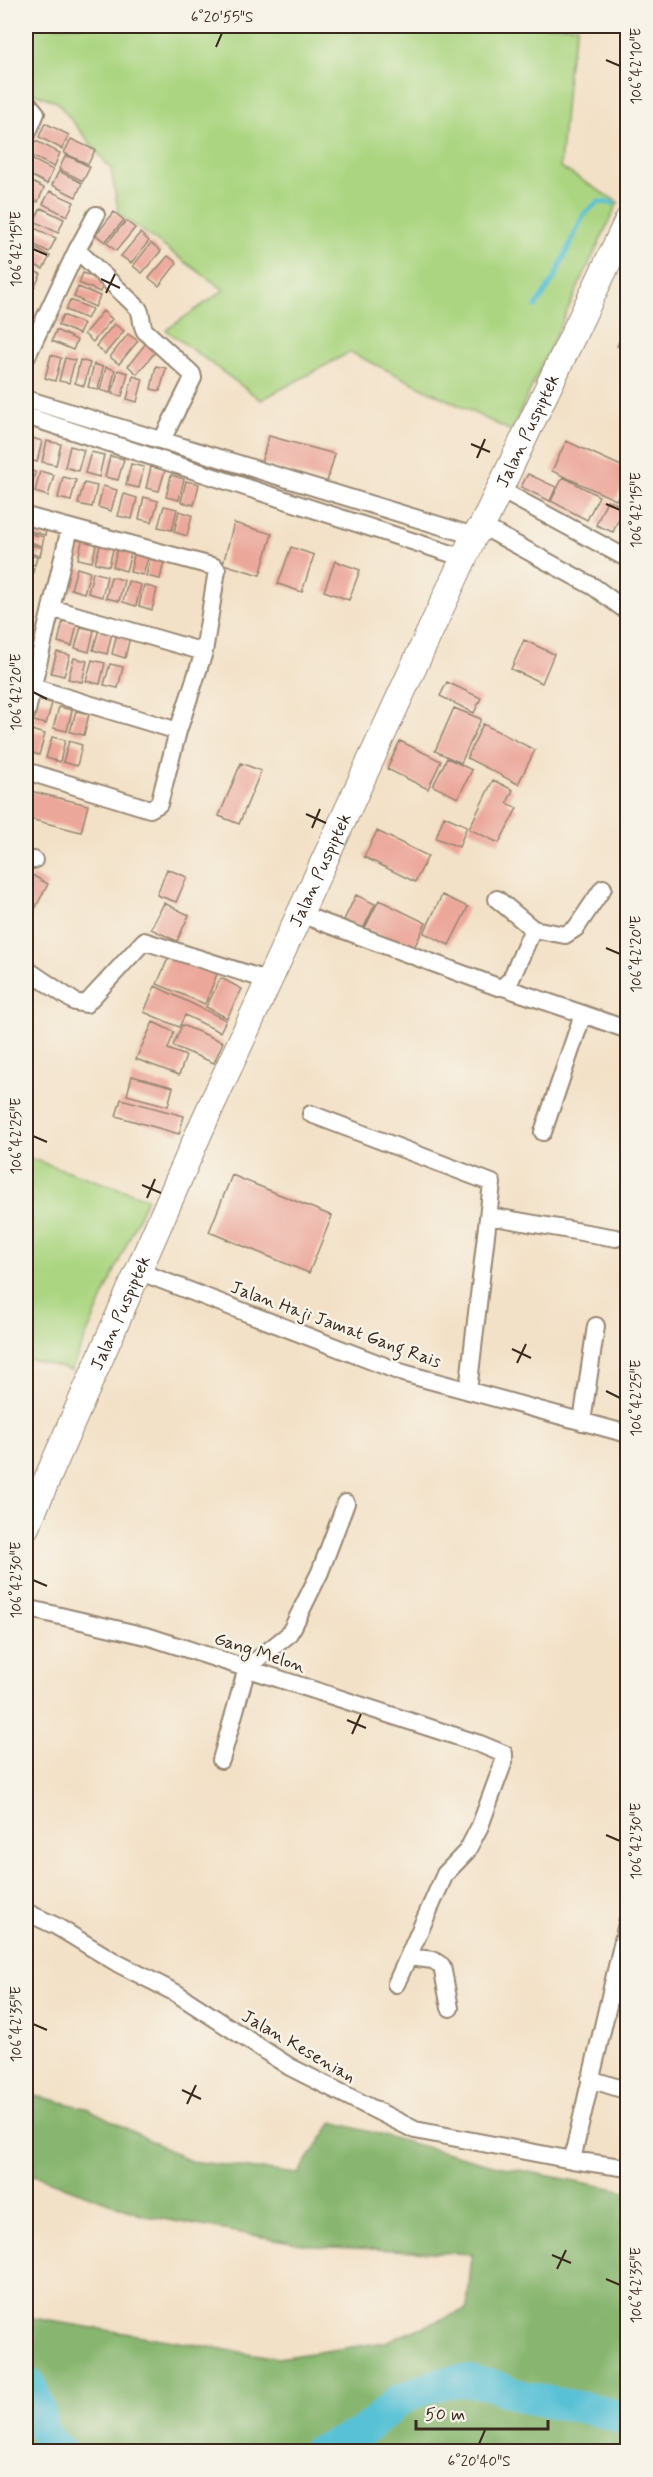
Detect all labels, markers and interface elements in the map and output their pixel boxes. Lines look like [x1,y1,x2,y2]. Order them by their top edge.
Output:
text: 6°20'55"S [191,8,253,28]
text: 106°42'10"E [627,27,647,104]
text: 106°42'15"E [7,211,27,287]
street label: Jalan Puspiptek [491,370,566,492]
text: 106°42'15"E [627,472,647,548]
text: 106°42'20"E [7,653,27,731]
street label: Jalan Puspiptek [284,809,358,931]
text: 106°42'20"E [627,915,647,993]
text: 106°42'25"E [7,1097,27,1174]
street label: Jalan Puspiptek [85,1252,157,1374]
street label: Jalan Haji Jamat Gang Rais [226,1276,444,1376]
text: 106°42'25"E [627,1359,647,1436]
text: 106°42'30"E [7,1541,27,1618]
street label: Gang Melon [211,1627,308,1680]
text: 106°42'30"E [627,1802,647,1879]
text: 106°42'35"E [7,1986,27,2062]
street label: Jalan Kesenian [237,2004,360,2089]
text: 106°42'35"E [627,2247,647,2323]
scale bar [416,2393,548,2431]
text: 50 m [425,2403,465,2427]
text: 6°20'40"S [448,2452,510,2472]

